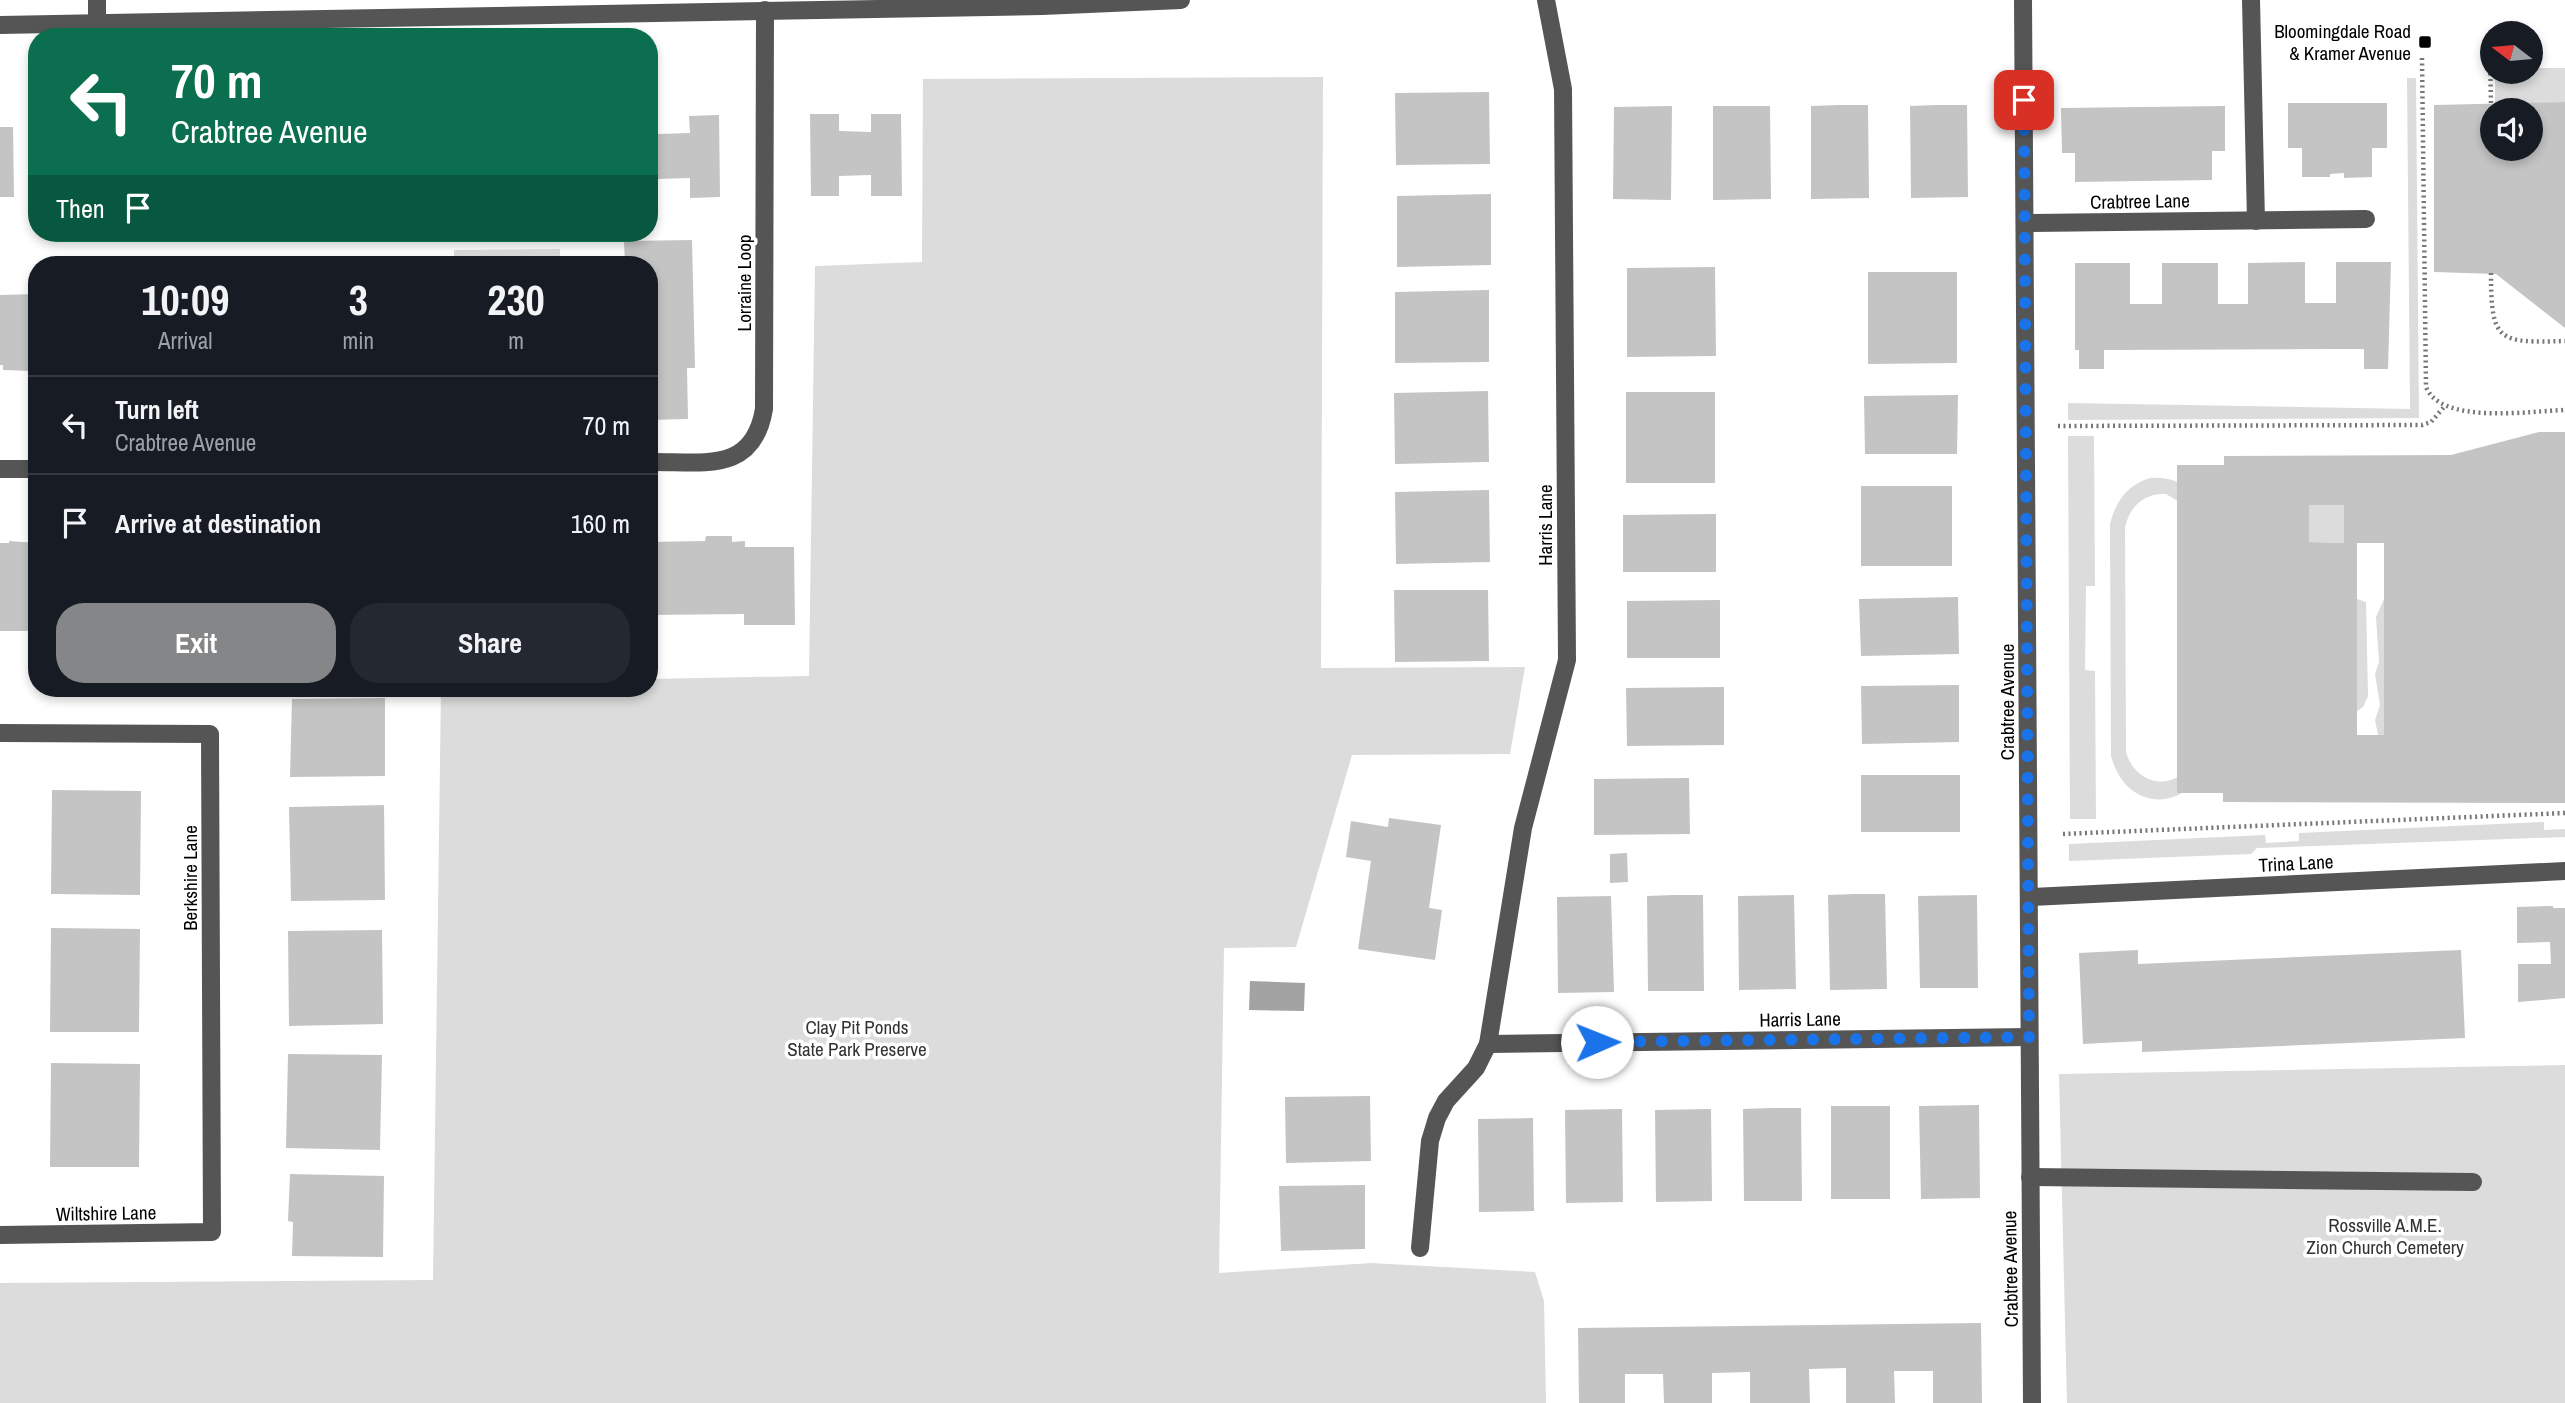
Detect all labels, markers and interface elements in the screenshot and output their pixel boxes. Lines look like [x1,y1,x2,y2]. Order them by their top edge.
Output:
place label: Bloomingdale Road & Kramer Avenue [2274,18,2411,66]
north arrow [2480,21,2543,84]
map controls [2480,21,2543,161]
marker: Bloomingdale Road & Kramer Avenue [2417,34,2433,50]
text: 70 m [171,47,263,113]
icon: left [56,56,147,147]
pin [1994,70,2054,130]
icon: arrive [2005,81,2043,119]
button: sound [2480,98,2543,161]
text: Crabtree Avenue [171,110,367,153]
street label: Crabtree Lane [2090,187,2190,215]
icon: arrive [119,189,157,227]
text: Then [56,191,105,226]
street label: Lorraine Loop [731,234,757,332]
text: 10:09 [141,272,229,328]
text: 3 [349,272,368,328]
text: 230 [487,272,545,328]
text: Arrival [158,325,213,356]
text: min [343,325,374,356]
text: m [508,325,524,356]
text: Turn left [115,392,199,427]
icon: left [56,406,94,444]
text: 70 m [583,408,630,443]
text: Crabtree Avenue [115,427,256,458]
street label: Harris Lane [1532,484,1558,566]
icon: arrive [56,504,94,542]
text: Arrive at destination [115,506,321,541]
text: 160 m [571,506,630,541]
button: Exit [56,603,336,683]
button: Share [350,603,630,683]
street label: Crabtree Avenue [1994,644,2020,760]
street label: Berkshire Lane [177,825,203,931]
street label: Trina Lane [2258,848,2334,878]
position arrow [1560,1005,1634,1079]
street label: Harris Lane [1759,1005,1841,1033]
park label: Clay Pit Ponds State Park Preserve [787,1014,927,1062]
street label: Wiltshire Lane [56,1199,156,1227]
street label: Crabtree Avenue [1996,1210,2024,1328]
park label: Rossville A.M.E. Zion Church Cemetery [2306,1212,2464,1260]

